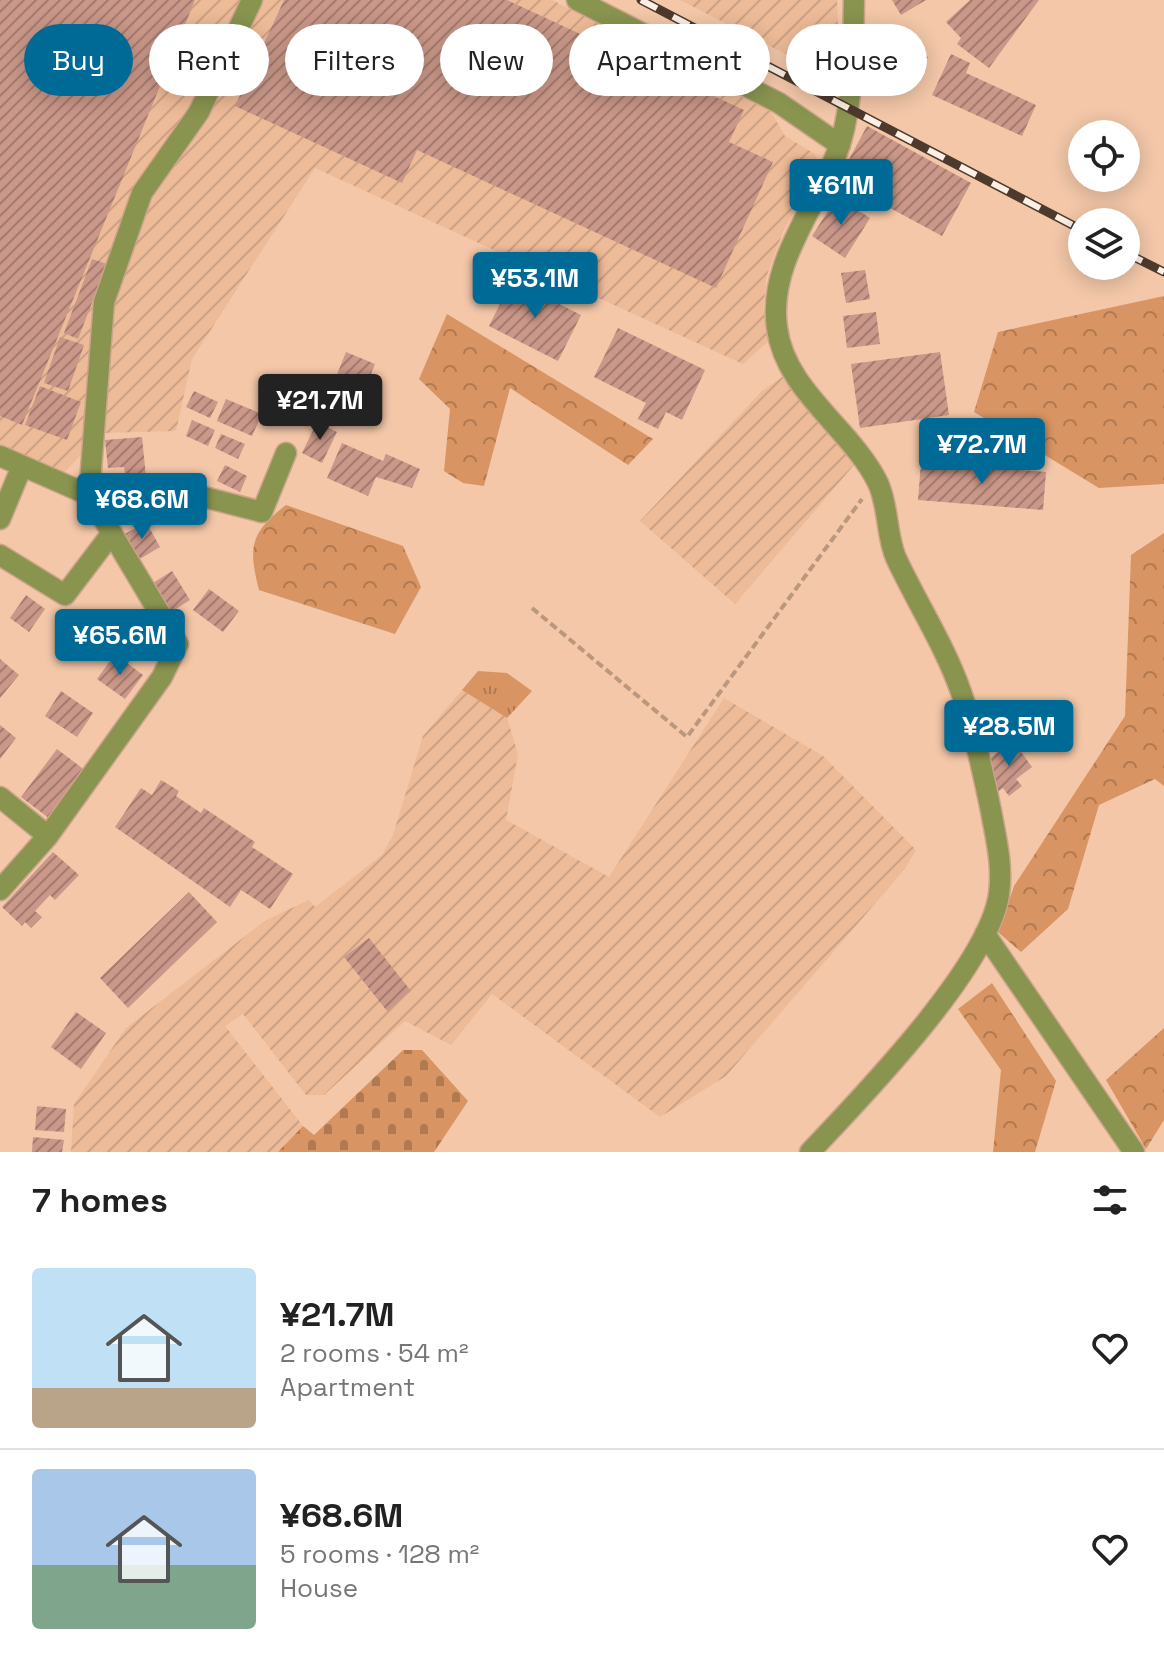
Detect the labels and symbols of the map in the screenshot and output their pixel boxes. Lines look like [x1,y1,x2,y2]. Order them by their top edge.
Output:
pin: ¥61M [794,159,888,227]
pin: ¥53.1M [470,252,600,320]
pin: ¥21.7M [255,374,385,442]
pin: ¥72.7M [917,418,1047,486]
pin: ¥68.6M [77,473,207,541]
pin: ¥65.6M [55,609,185,677]
pin: ¥28.5M [944,700,1074,768]

